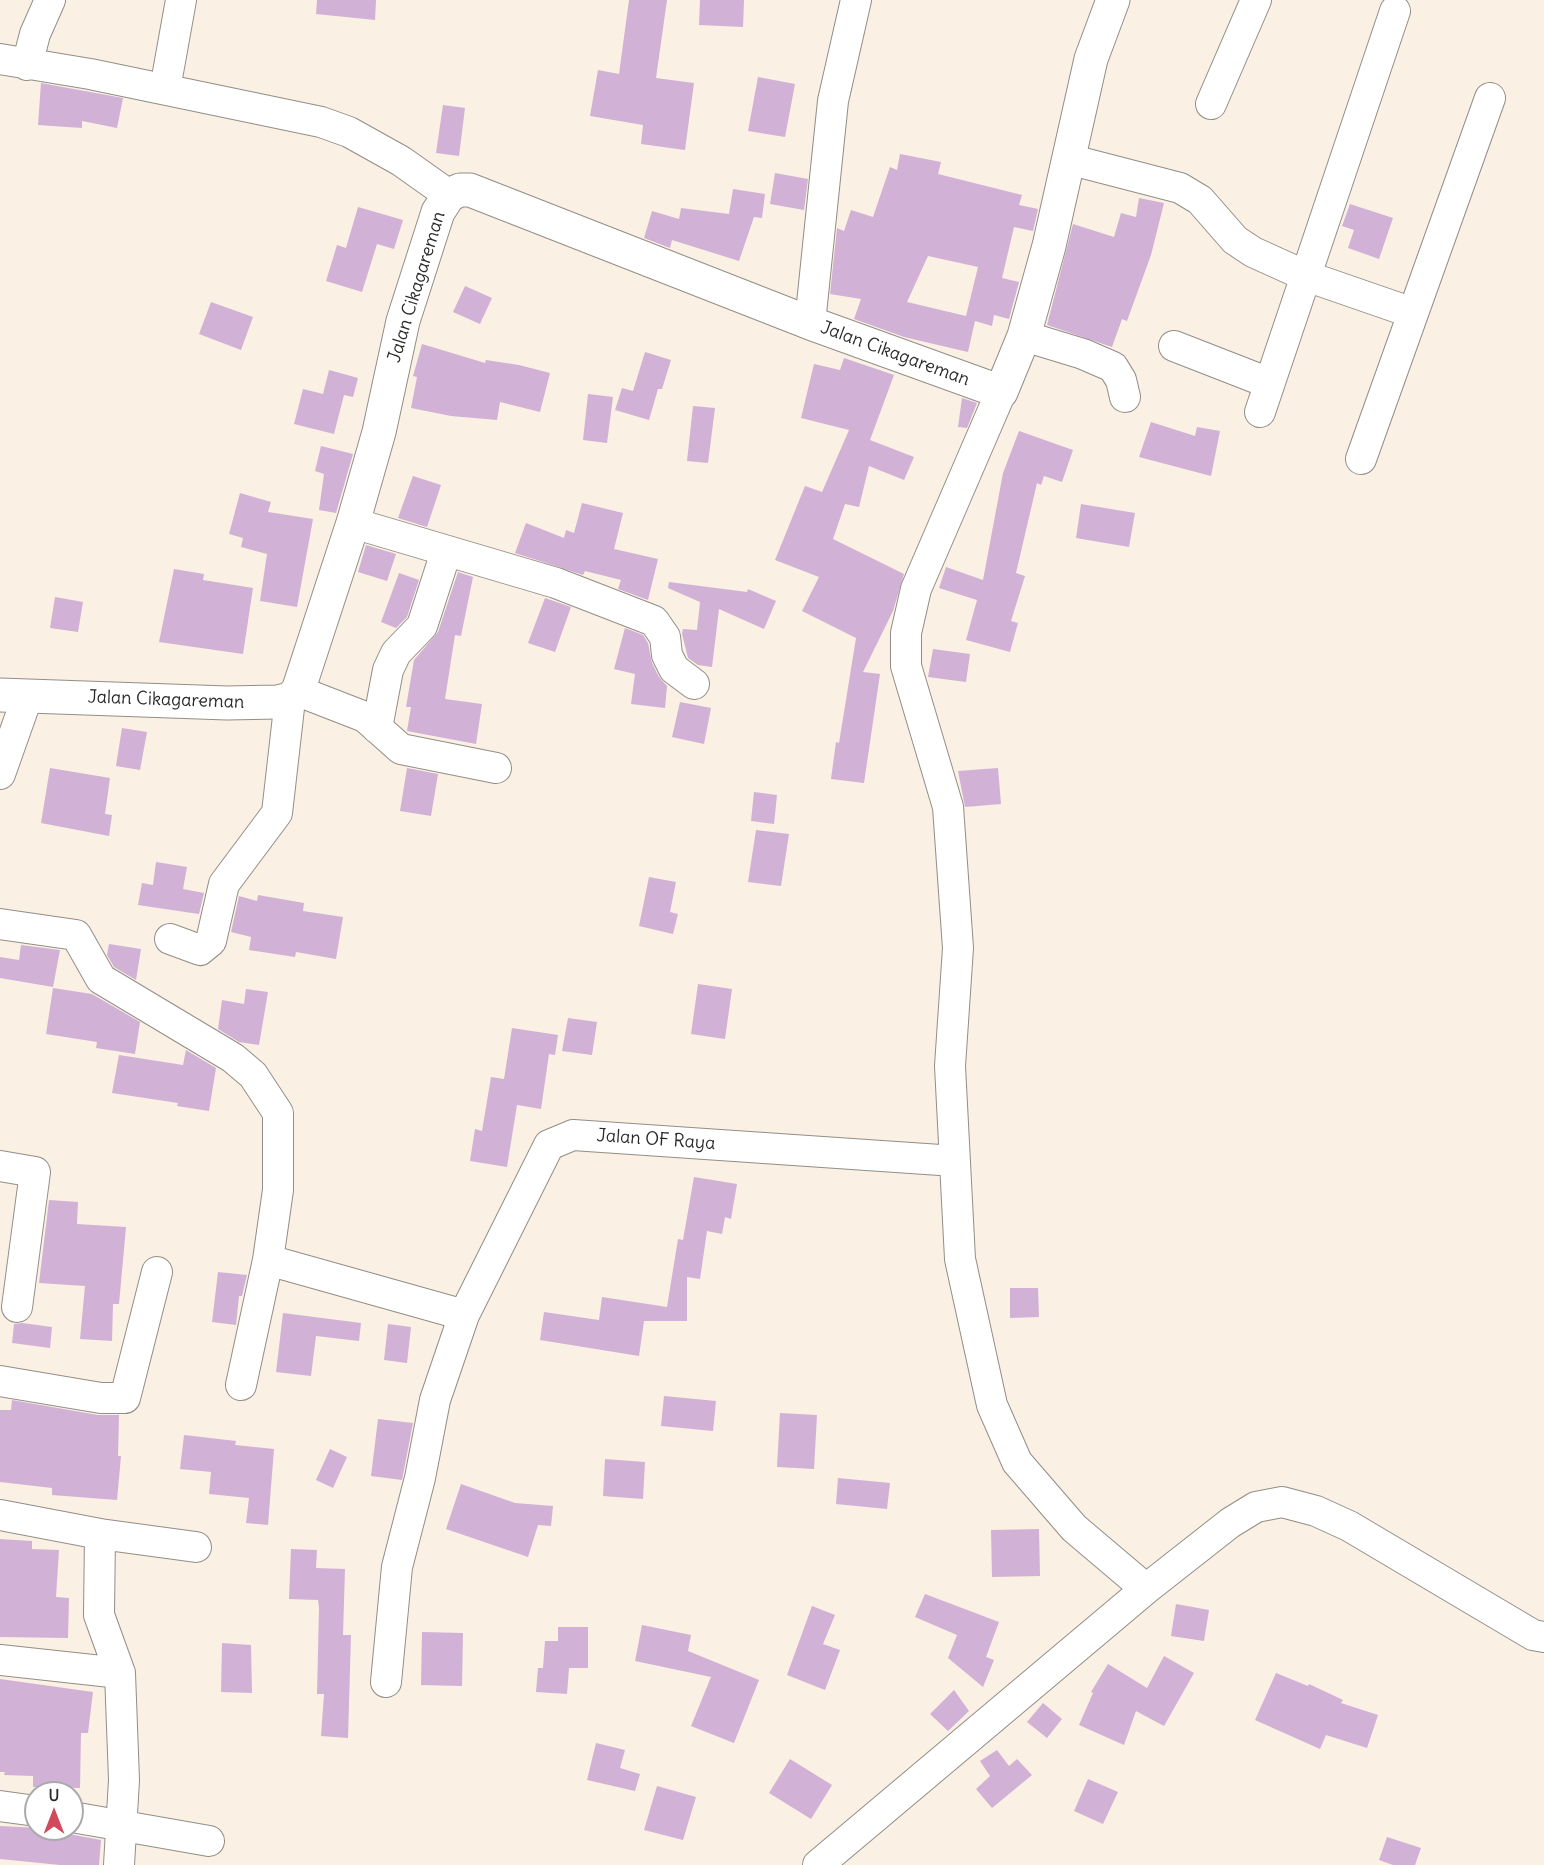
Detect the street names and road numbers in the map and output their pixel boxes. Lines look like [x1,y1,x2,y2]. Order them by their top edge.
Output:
street label: Jalan Cikagareman [384,209,450,365]
street label: Jalan Cikagareman [818,317,972,391]
street label: Jalan Cikagareman [87,686,245,714]
street label: Jalan OF Raya [596,1125,716,1155]

